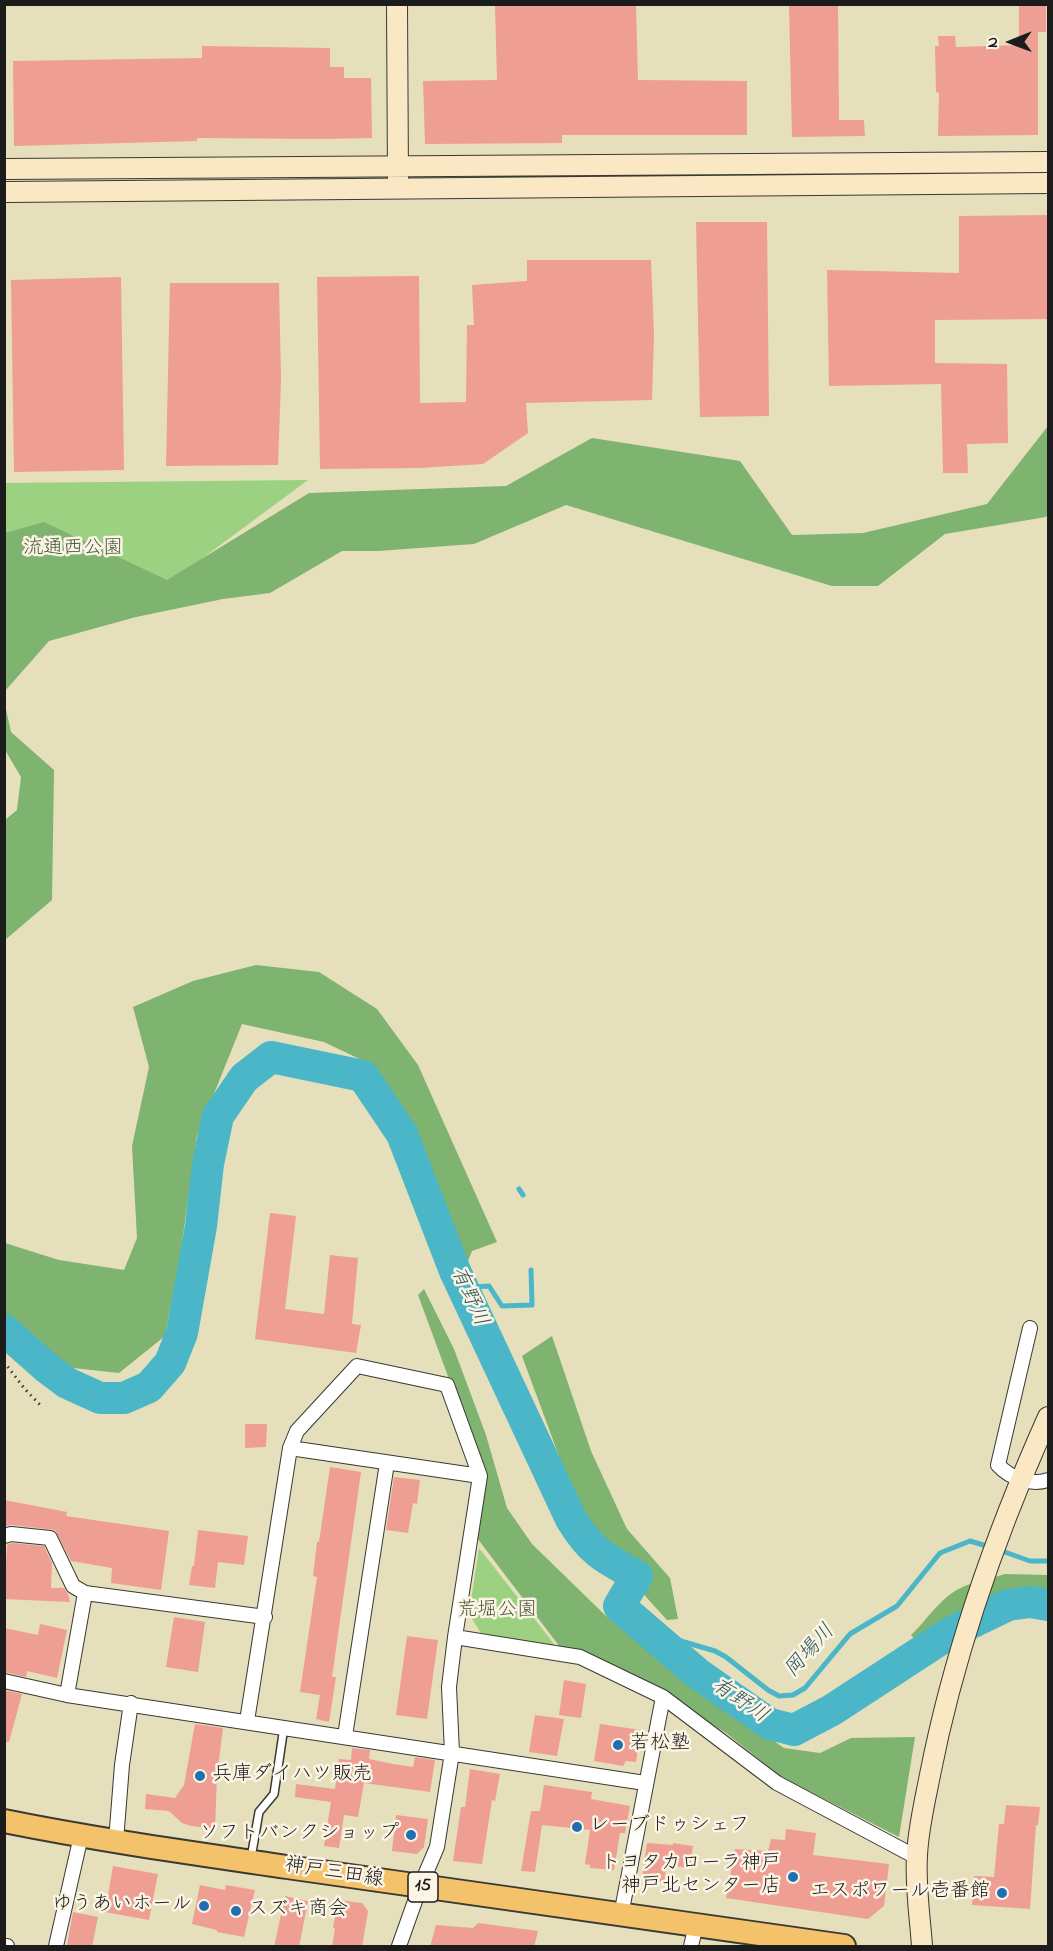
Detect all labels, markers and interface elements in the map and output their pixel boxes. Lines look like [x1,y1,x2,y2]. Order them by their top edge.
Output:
north arrow [981,12,1041,72]
text: N [981,37,1005,48]
park label: 流通西公園 [23,538,123,562]
water label: 有野川 [444,1263,492,1331]
park label: 荒堀公園 [457,1600,537,1624]
water label: 岡場川 [781,1620,841,1684]
water label: 有野川 [706,1674,772,1730]
place label: 若松塾 [630,1733,690,1757]
marker: 若松塾 [611,1738,625,1752]
place label: 兵庫ダイハツ販売 [212,1764,372,1788]
marker: 兵庫ダイハツ販売 [193,1769,207,1783]
place label: レーブドゥシェフ [589,1815,750,1839]
marker: レーブドゥシェフ [570,1820,584,1834]
place label: ソフトバンクショップ [199,1823,399,1847]
marker: ソフトバンクショップ [404,1828,418,1842]
place label: トヨタカローラ神戸 神戸北センター店 [601,1853,781,1900]
street label: 神戸三田線 [283,1854,385,1894]
marker: トヨタカローラ神戸 神戸北センター店 [786,1870,800,1884]
road number: 15 [408,1872,438,1902]
place label: エスポワール壱番館 [810,1881,990,1905]
marker: エスポワール壱番館 [995,1886,1009,1900]
place label: ゆうあいホール [52,1894,192,1918]
marker: ゆうあいホール [197,1899,211,1913]
place label: スズキ商会 [248,1899,348,1923]
marker: スズキ商会 [229,1904,243,1918]

